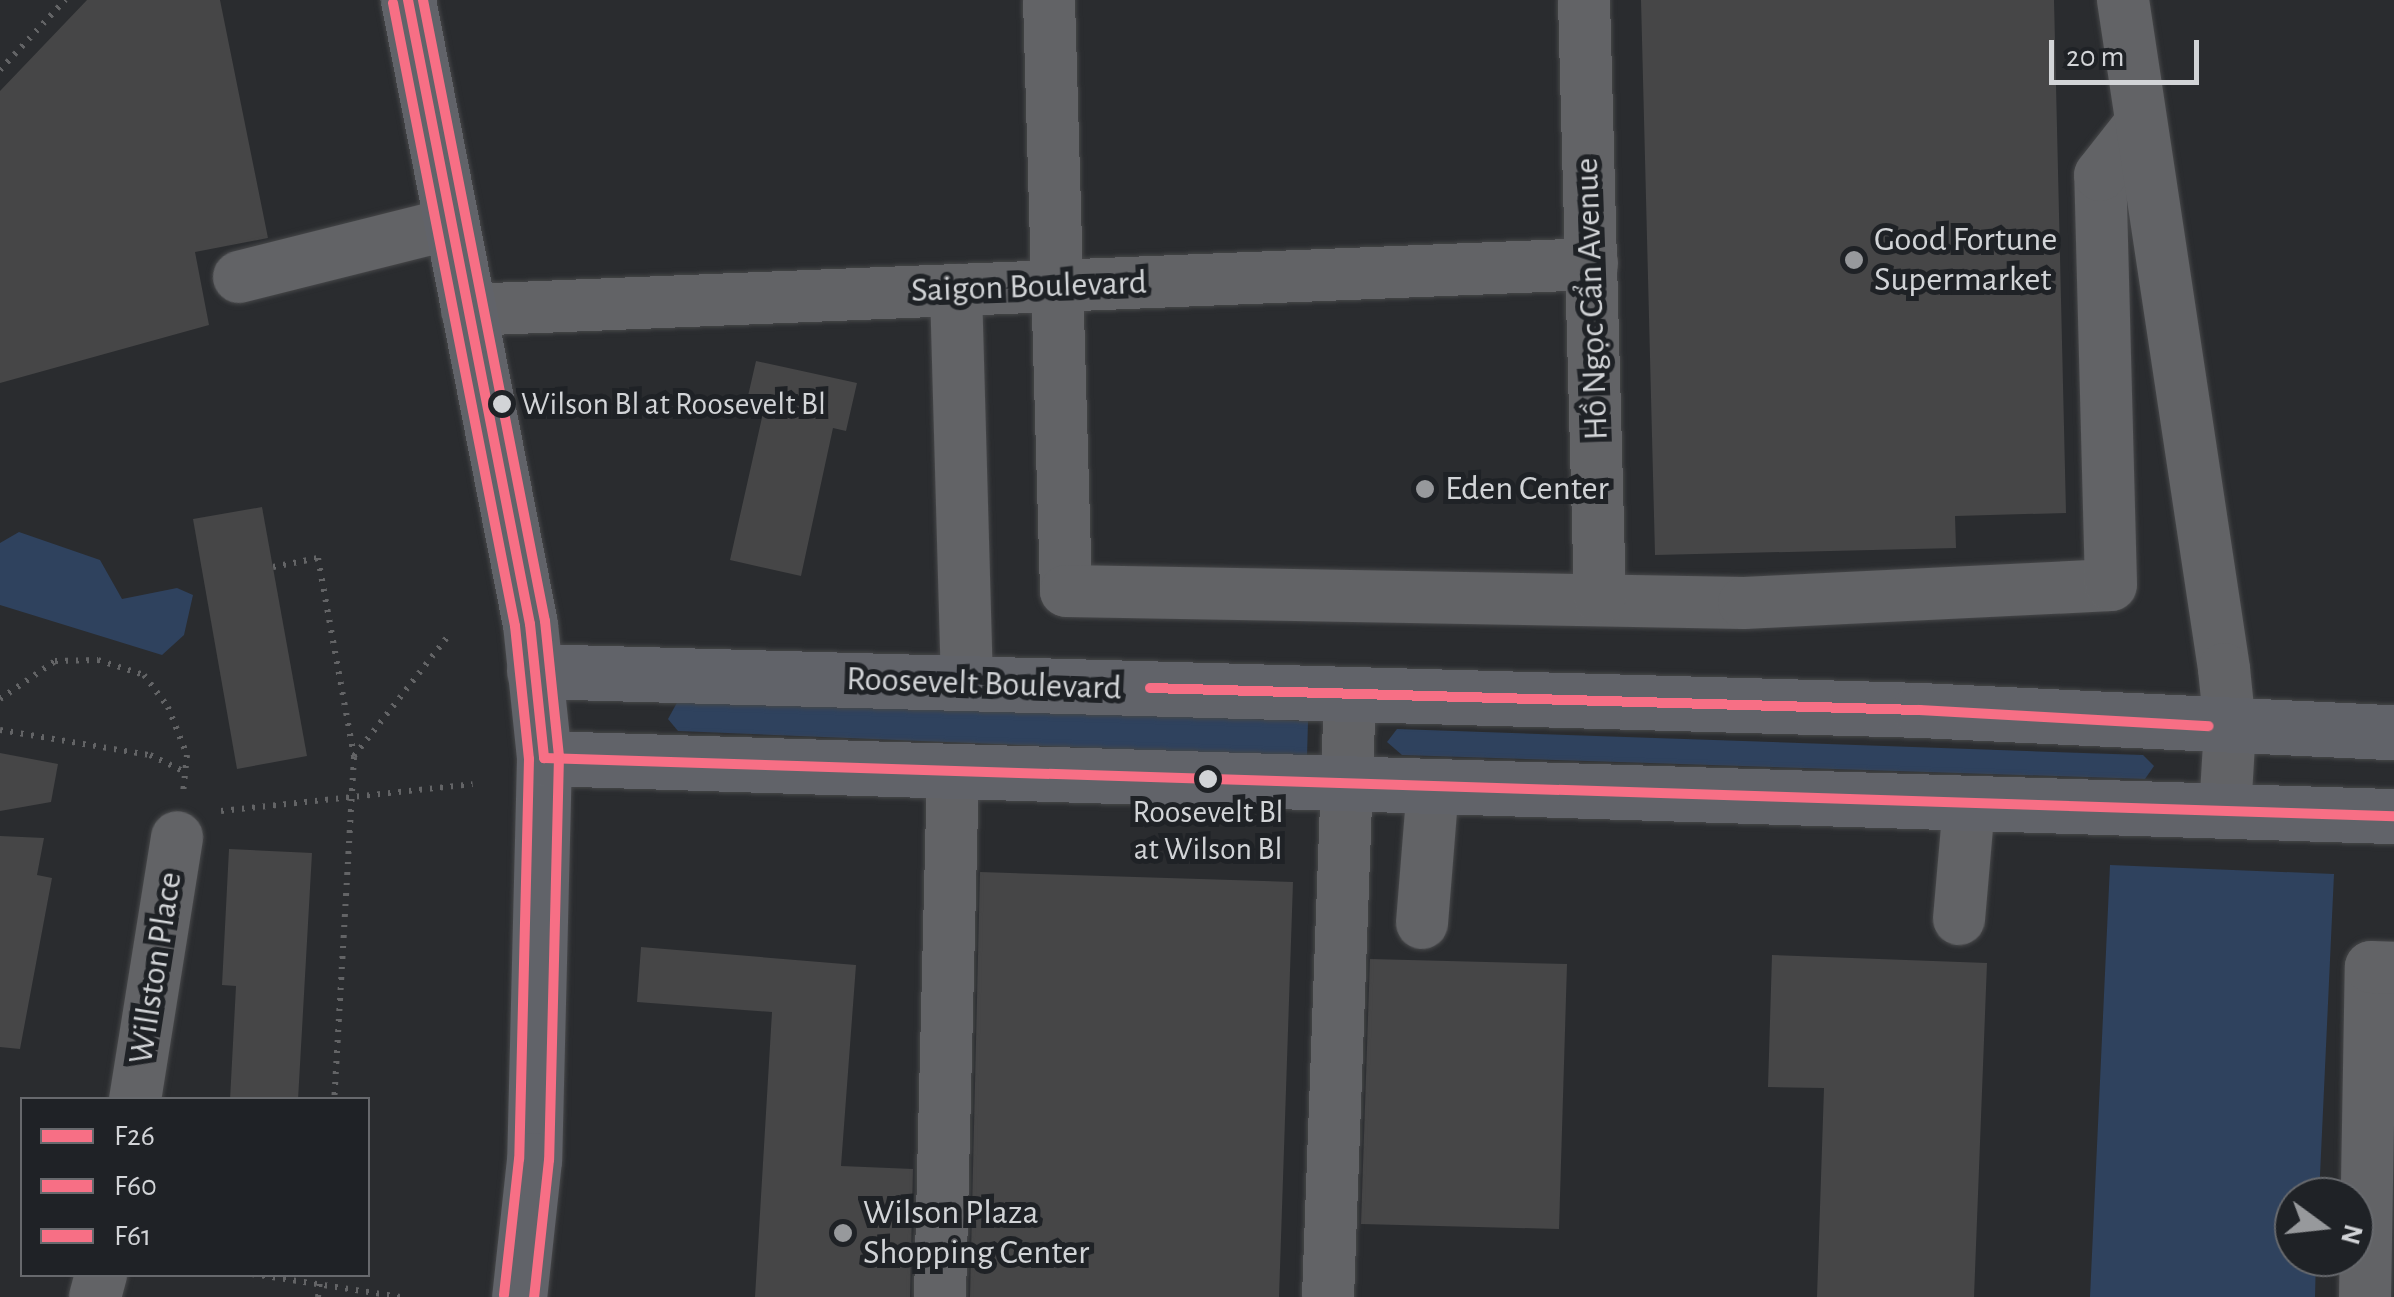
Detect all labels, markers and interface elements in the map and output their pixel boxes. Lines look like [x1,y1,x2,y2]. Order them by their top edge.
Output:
scale bar [2054,20,2204,82]
text: 20 m [2066,42,2124,72]
street label: Hồ Ngọc Cẩn Avenue [1566,157,1618,441]
place label: Good Fortune Supermarket [1874,219,2058,301]
marker: Good Fortune Supermarket [1843,249,1865,271]
street label: Saigon Boulevard [910,262,1148,312]
place label: Wilson Bl at Roosevelt Bl [521,385,826,423]
marker: Wilson Bl at Roosevelt Bl [492,394,512,414]
place label: Eden Center [1445,468,1609,510]
marker: Eden Center [1414,478,1436,500]
street label: Roosevelt Boulevard [846,658,1122,710]
marker: Roosevelt Bl at Wilson Bl [1198,769,1218,789]
place label: Roosevelt Bl at Wilson Bl [1133,794,1283,869]
street label: Willston Place [120,869,192,1067]
legend [20,1097,370,1277]
text: F26 [114,1121,155,1151]
text: F60 [114,1171,157,1201]
north arrow [2274,1177,2374,1277]
place label: Wilson Plaza Shopping Center [863,1192,1089,1274]
text: F61 [114,1221,151,1251]
text: N [2335,1221,2367,1247]
marker: Wilson Plaza Shopping Center [832,1222,854,1244]

